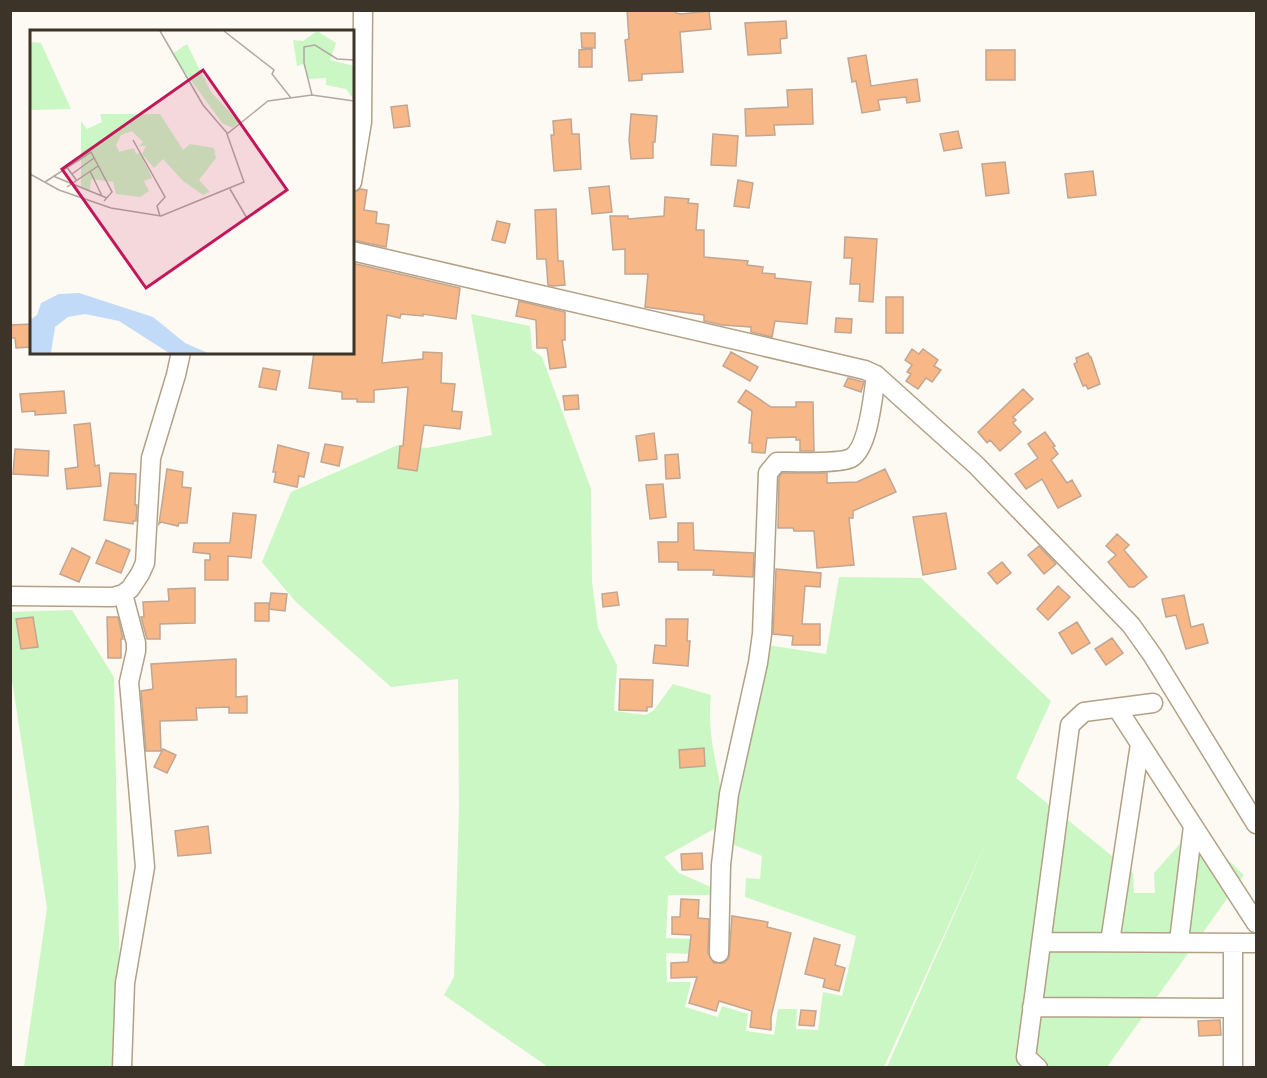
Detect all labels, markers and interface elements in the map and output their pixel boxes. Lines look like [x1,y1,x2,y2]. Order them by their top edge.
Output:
inset map [30,30,354,354]

